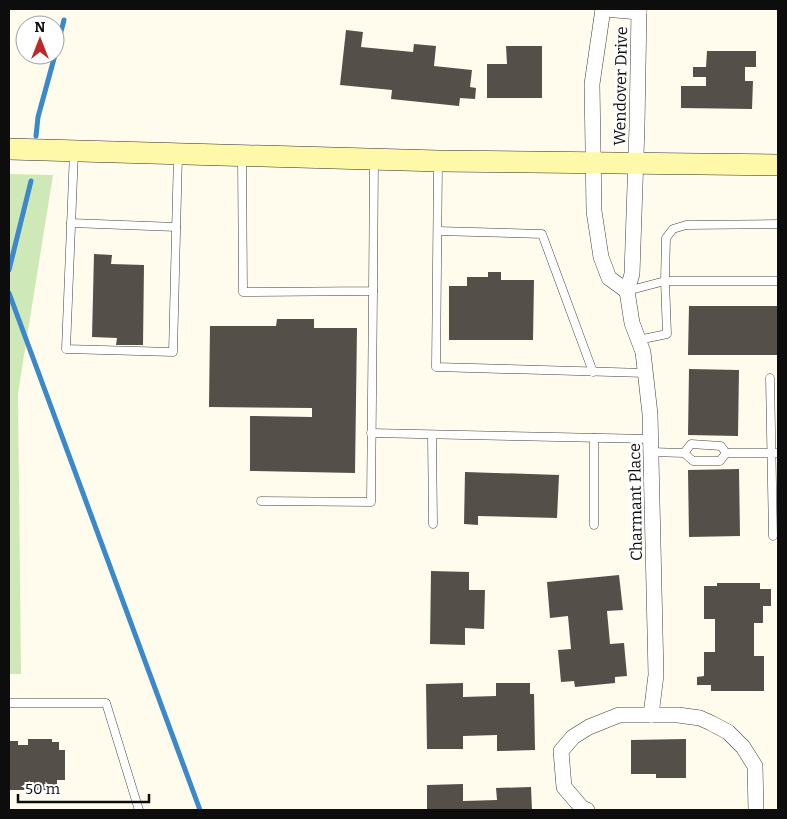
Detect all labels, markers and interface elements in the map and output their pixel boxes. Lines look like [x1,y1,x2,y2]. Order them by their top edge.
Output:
north arrow [15,15,65,65]
text: N [35,19,46,36]
street label: Wendover Drive [610,26,631,146]
street label: Charmant Place [625,443,646,561]
scale bar [18,772,149,804]
text: 50 m [25,780,61,798]

